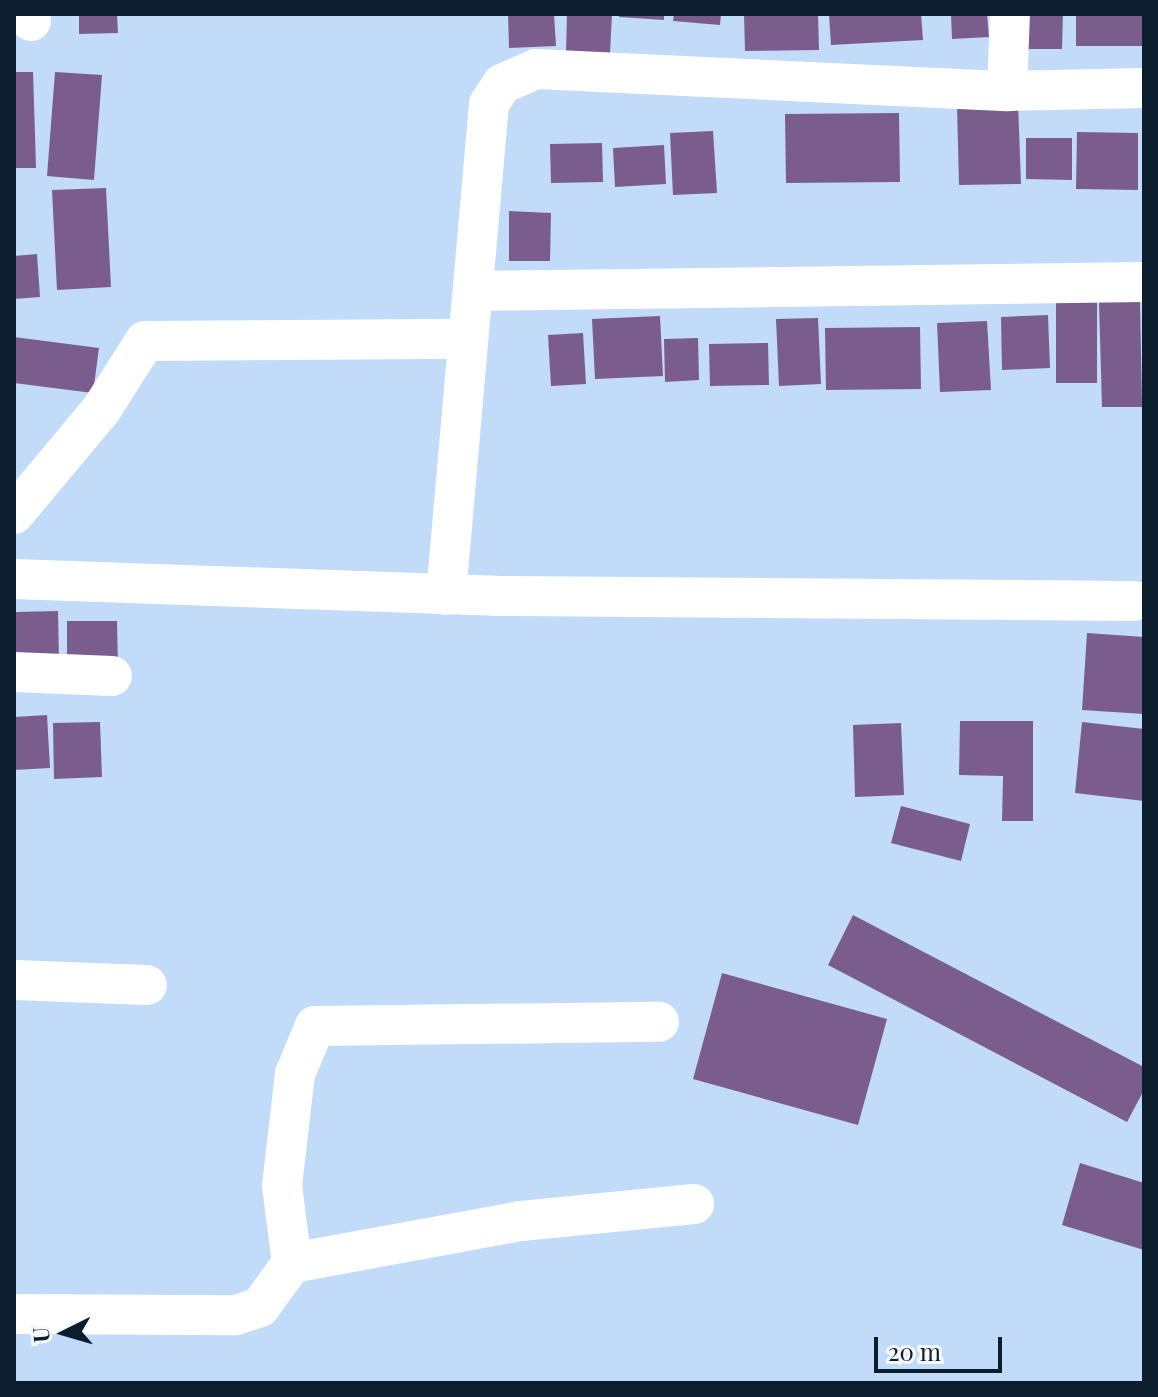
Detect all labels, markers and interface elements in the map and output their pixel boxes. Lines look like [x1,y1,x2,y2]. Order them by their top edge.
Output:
north arrow [24,1293,104,1373]
scale bar [878,1321,1006,1371]
text: U [24,1326,56,1344]
text: 20 m [888,1335,941,1367]

